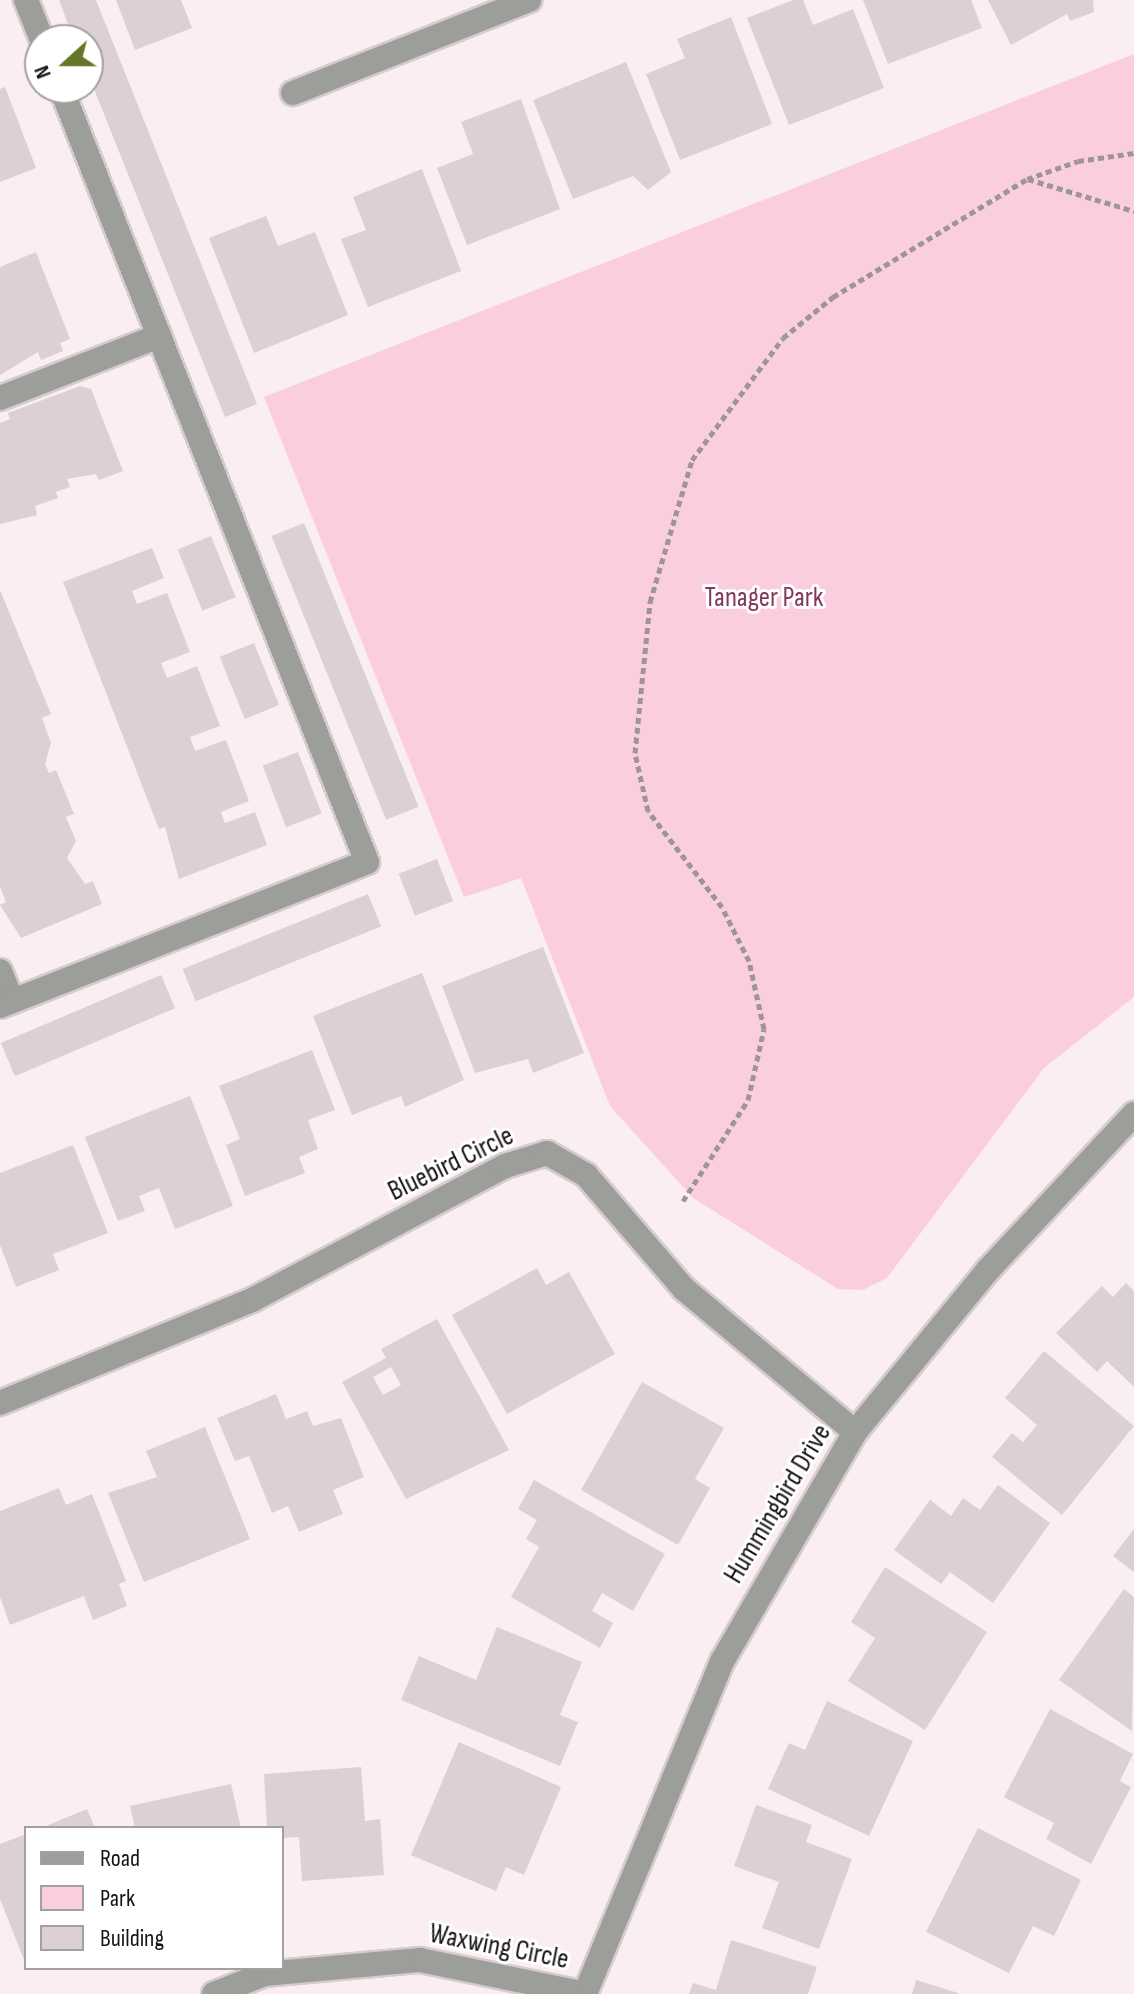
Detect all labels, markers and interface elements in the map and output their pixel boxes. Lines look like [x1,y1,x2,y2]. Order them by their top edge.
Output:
north arrow [24,24,104,104]
text: N [28,62,58,82]
park label: Tanager Park [705,581,823,615]
street label: Bluebird Circle [383,1119,519,1209]
street label: Hummingbird Drive [717,1418,839,1590]
legend [24,1826,284,1970]
text: Road [100,1844,140,1873]
text: Park [100,1884,135,1913]
street label: Waxwing Circle [426,1917,572,1977]
text: Building [100,1924,164,1953]

